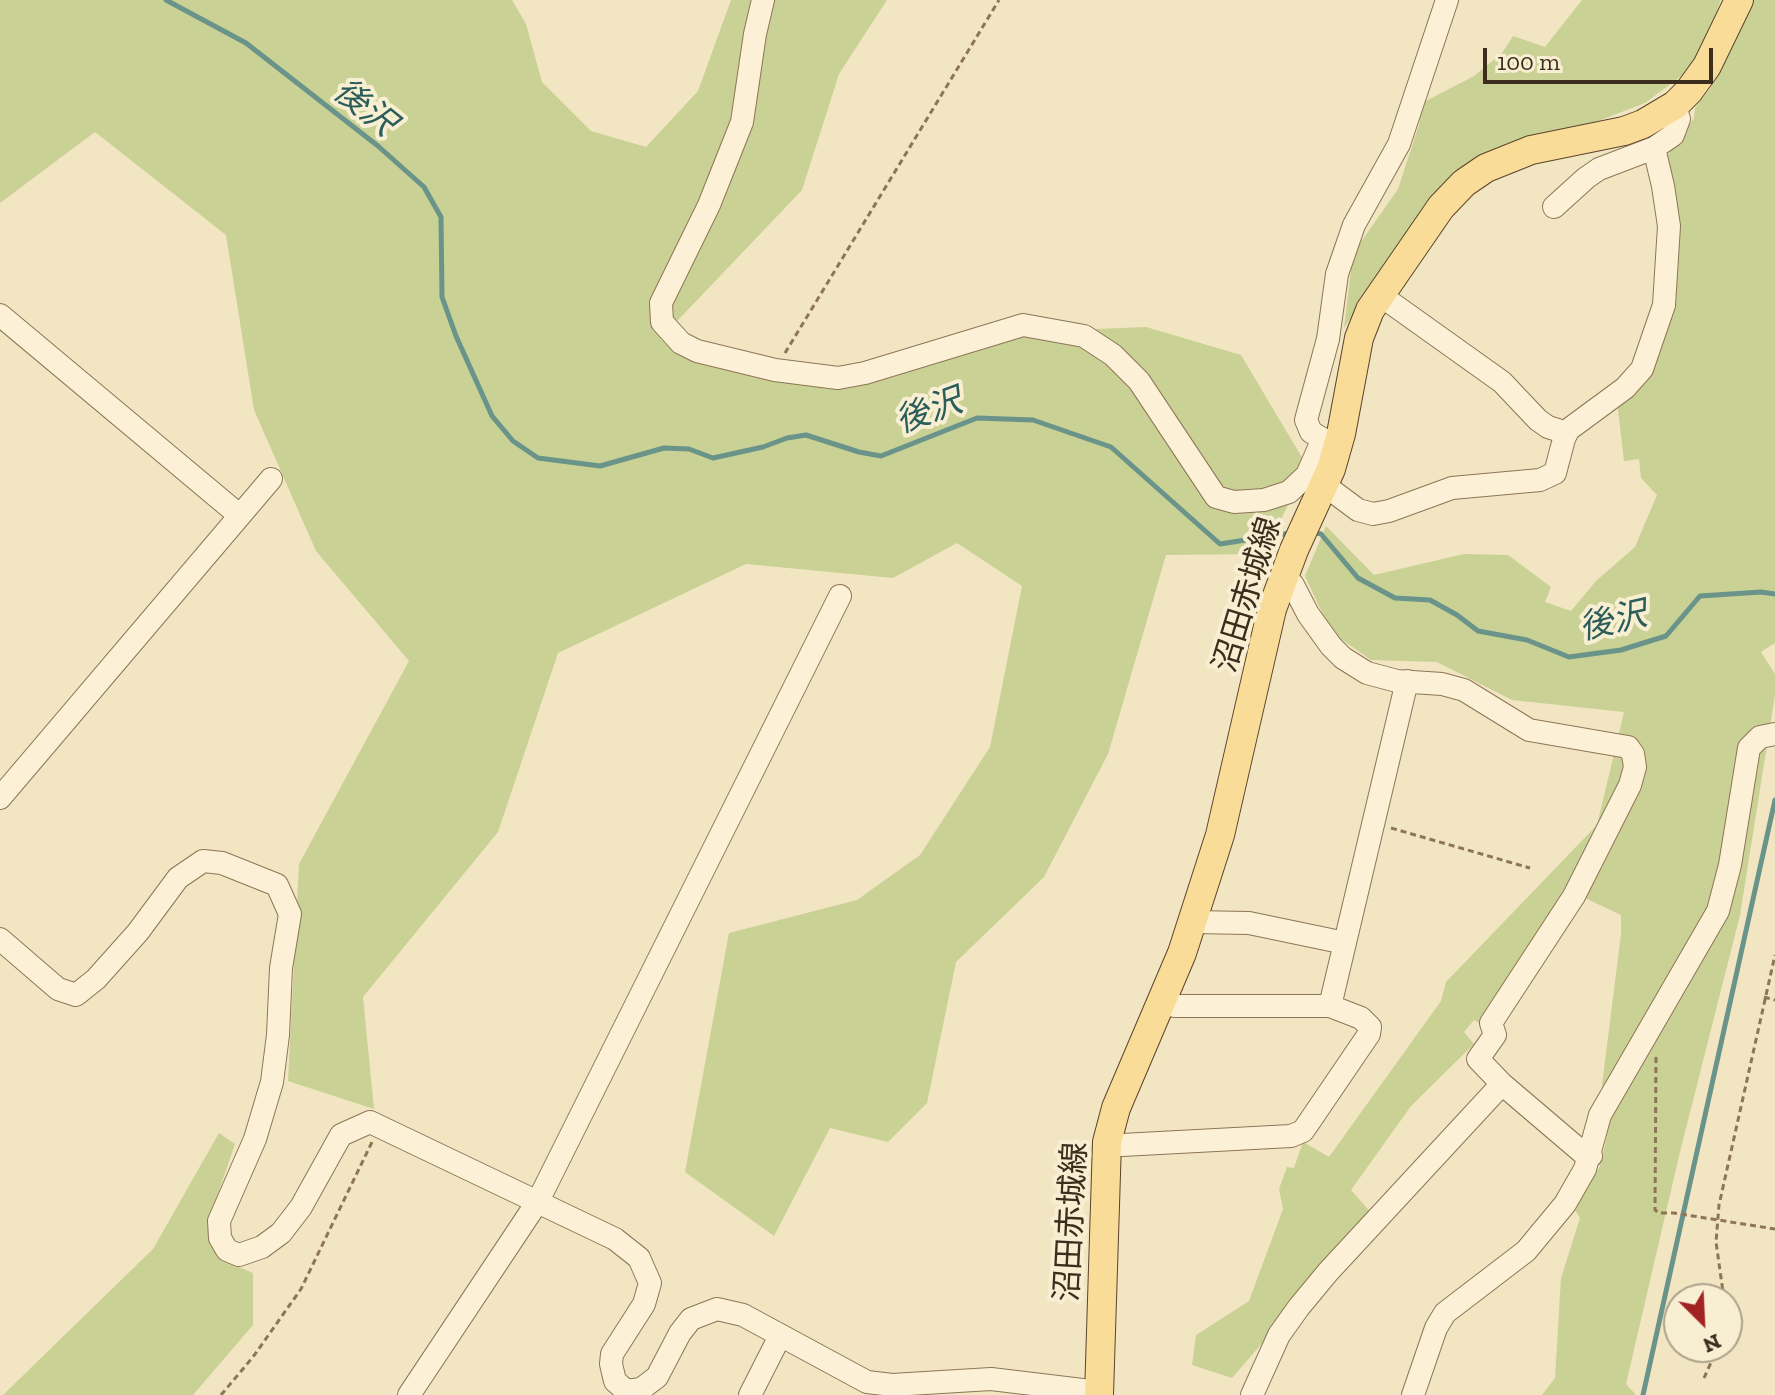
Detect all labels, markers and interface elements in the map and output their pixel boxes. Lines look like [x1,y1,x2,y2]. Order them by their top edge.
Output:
scale bar [1487,32,1717,82]
text: 100 m [1497,47,1560,76]
water label: 後沢 [325,71,403,145]
water label: 後沢 [890,381,968,443]
street label: 沼田赤城線 [1206,513,1290,677]
water label: 後沢 [1575,594,1651,650]
street label: 沼田赤城線 [1049,1141,1095,1303]
north arrow [1663,1283,1743,1363]
text: N [1699,1328,1725,1359]

